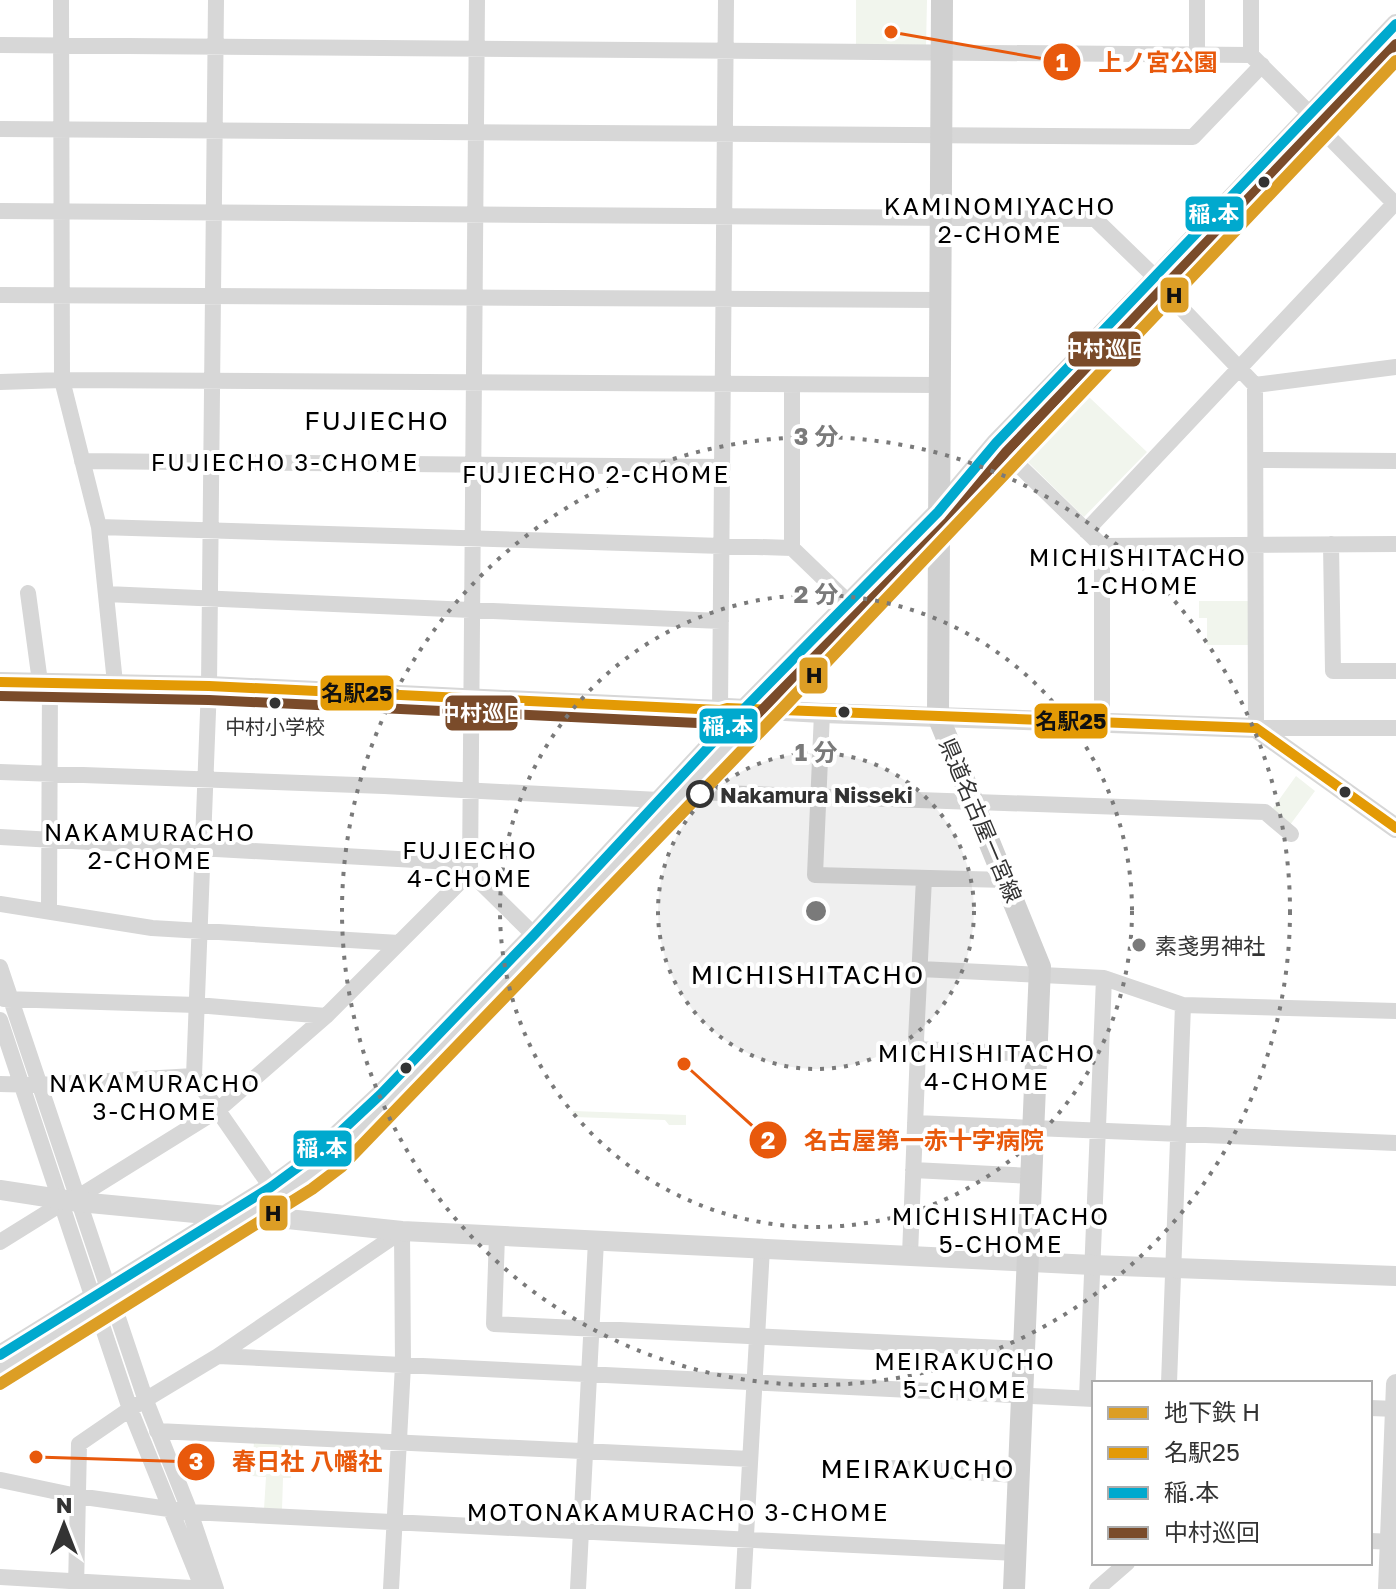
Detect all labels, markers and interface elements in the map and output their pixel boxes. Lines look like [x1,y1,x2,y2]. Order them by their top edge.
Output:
callout: 上ノ宮公園 [1042,38,1234,86]
text: 1 [1056,47,1068,76]
text: 上ノ宮公園 [1098,47,1218,76]
unlabelled marker [1256,174,1272,190]
district label: KAMINOMIYACHO 2-CHOME [884,191,1116,248]
line badge: 稲.本 [1184,195,1245,233]
text: 稲.本 [1188,200,1240,227]
line badge: H [1159,276,1190,314]
text: H [1166,281,1182,308]
line badge: 中村巡回 [1067,330,1142,368]
text: 中村巡回 [1061,335,1149,362]
district label: FUJIECHO [304,405,450,436]
text: 3 分 [794,421,838,450]
district label: FUJIECHO 3-CHOME [151,447,419,476]
district label: FUJIECHO 2-CHOME [462,459,730,488]
district label: MICHISHITACHO 1-CHOME [1029,542,1247,599]
text: 2 分 [794,579,838,608]
line badge: H [798,656,829,695]
text: H [806,661,822,688]
line badge: 名駅25 [319,674,395,712]
text: 名駅25 [322,679,392,706]
line badge: 中村巡回 [444,694,519,732]
marker: 中村小学校 [267,695,283,711]
text: 中村巡回 [438,699,526,726]
line badge: 名駅25 [1033,702,1109,740]
unlabelled marker [836,704,852,720]
line badge: 稲.本 [698,707,759,745]
text: 名駅25 [1036,707,1106,734]
text: 稲.本 [702,712,754,739]
place label: 中村小学校 [225,714,325,738]
street label: 県道名古屋一宮線 [934,734,1028,906]
text: 1 分 [795,737,837,766]
marker: Nakamura Nisseki [687,781,713,807]
place label: Nakamura Nisseki [720,781,913,808]
unlabelled marker [1337,784,1353,800]
district label: NAKAMURACHO 2-CHOME [44,817,256,874]
district label: FUJIECHO 4-CHOME [402,835,538,892]
centre of rings [802,897,830,925]
place label: 素戔男神社 [1155,932,1265,959]
marker: 素戔男神社 [1130,936,1148,954]
district label: MICHISHITACHO [691,959,925,990]
district label: MICHISHITACHO 4-CHOME [878,1038,1096,1095]
unlabelled marker [398,1060,414,1076]
district label: NAKAMURACHO 3-CHOME [49,1068,261,1125]
callout: 名古屋第一赤十字病院 [748,1116,1060,1164]
text: 2 [761,1125,775,1154]
text: 名古屋第一赤十字病院 [804,1125,1044,1154]
line badge: 稲.本 [292,1129,353,1168]
text: 稲.本 [296,1134,348,1161]
line badge: H [258,1194,289,1232]
text: H [265,1199,281,1226]
district label: MICHISHITACHO 5-CHOME [892,1201,1110,1258]
district label: MEIRAKUCHO 5-CHOME [874,1346,1056,1403]
legend [1092,1381,1372,1565]
text: 地下鉄 H [1164,1397,1260,1426]
text: 名駅25 [1164,1437,1240,1466]
callout: 春日社 八幡社 [176,1438,398,1486]
text: 3 [189,1446,203,1475]
text: 春日社 八幡社 [232,1446,382,1475]
district label: MEIRAKUCHO [820,1453,1016,1484]
text: 稲.本 [1164,1477,1219,1506]
north arrow [24,1485,104,1565]
text: N [56,1491,72,1518]
district label: MOTONAKAMURACHO 3-CHOME [467,1497,889,1526]
text: 中村巡回 [1164,1517,1260,1546]

